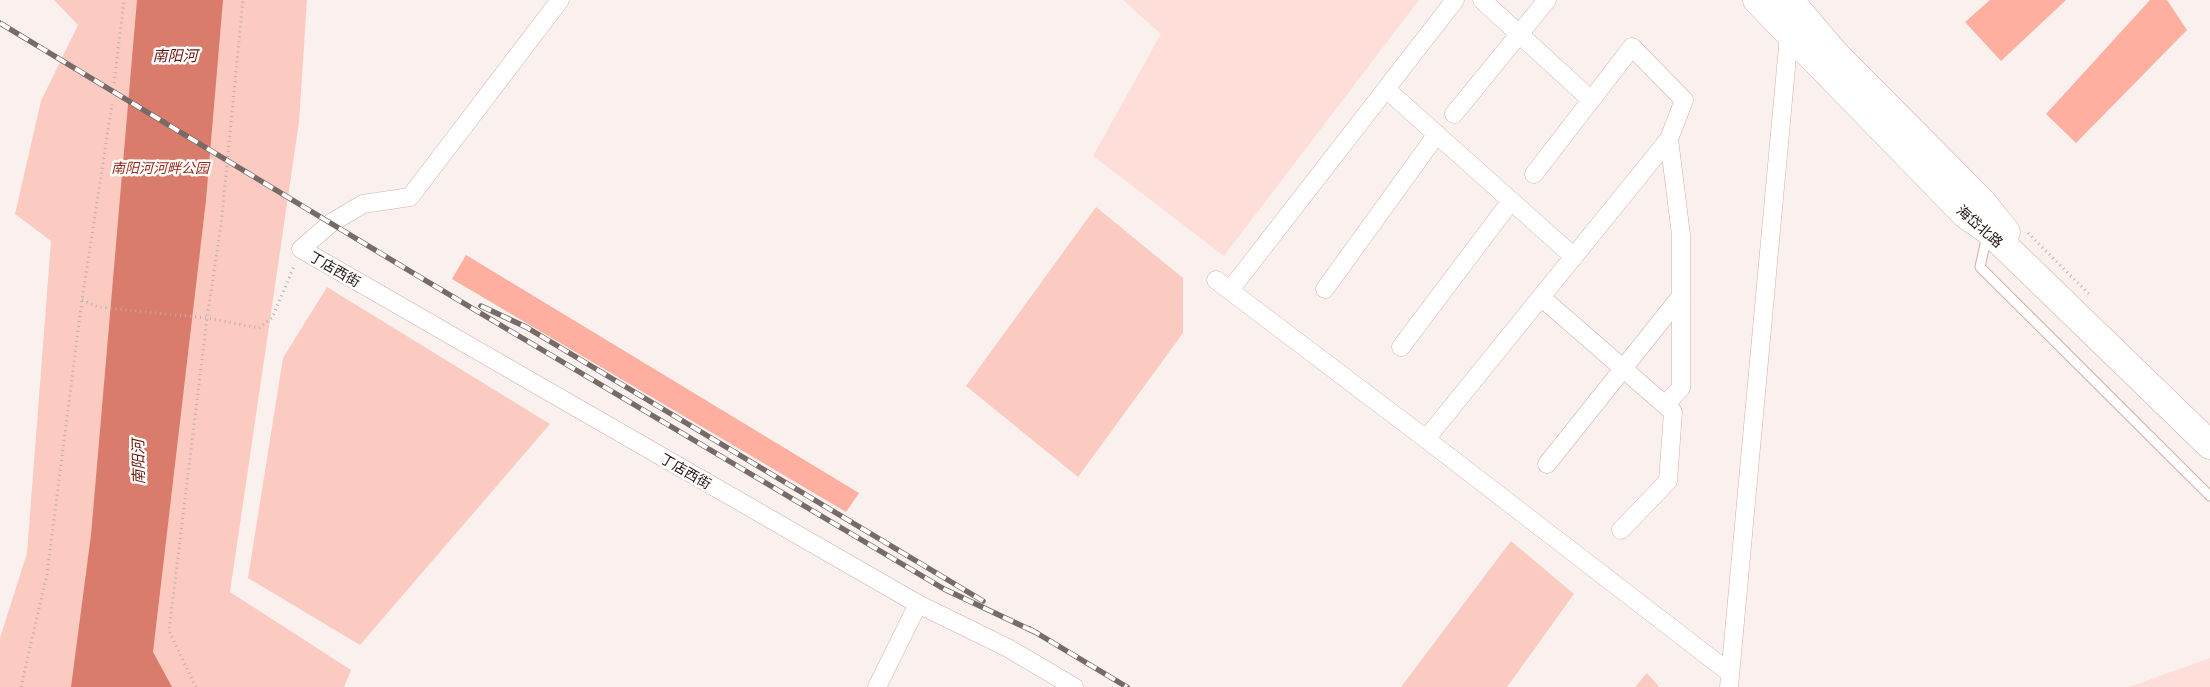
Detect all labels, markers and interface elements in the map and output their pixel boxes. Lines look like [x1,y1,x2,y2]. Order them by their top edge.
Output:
water label: 南阳河 [153,46,197,64]
park label: 南阳河河畔公园 [111,160,209,176]
street label: 海岱北路 [1953,201,2007,251]
street label: 丁店西街 [307,248,363,290]
water label: 南阳河 [129,439,147,485]
street label: 丁店西街 [658,450,714,492]

